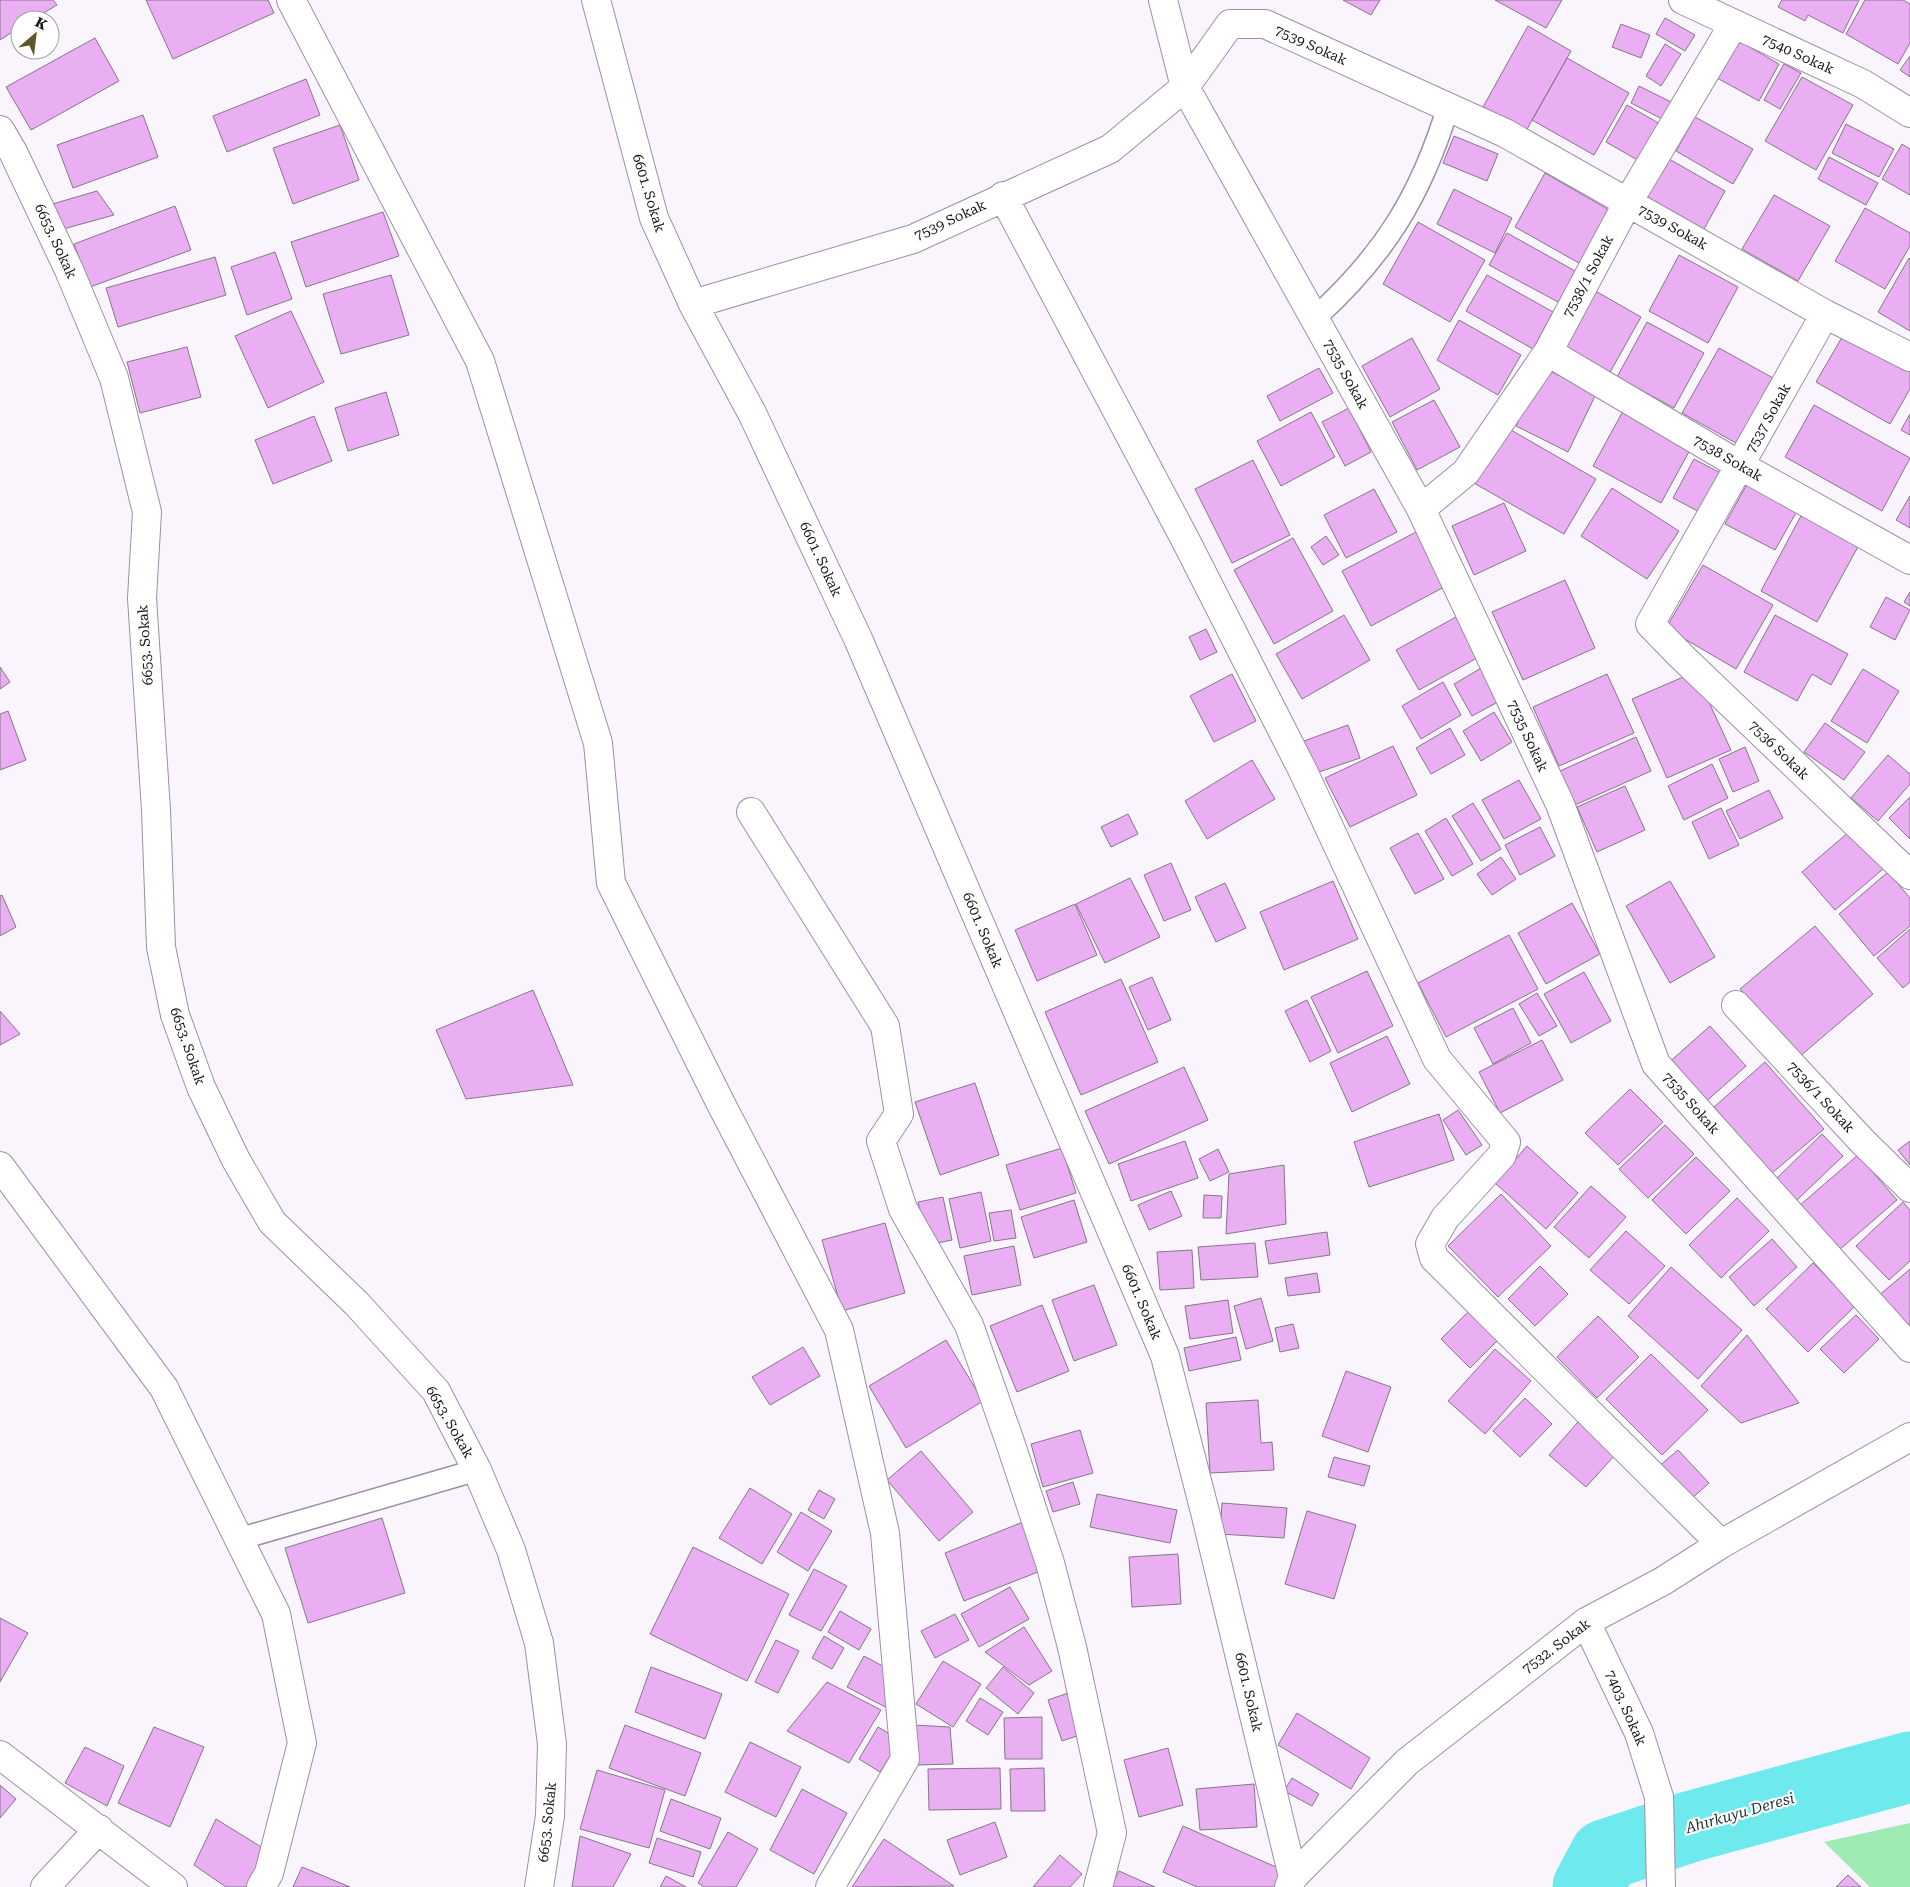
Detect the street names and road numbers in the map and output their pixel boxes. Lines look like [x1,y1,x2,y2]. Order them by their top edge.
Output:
street label: 7539 Sokak [1272,22,1350,68]
street label: 7540 Sokak [1759,31,1837,77]
street label: 6601. Sokak [630,152,669,234]
street label: 7539 Sokak [912,196,989,244]
street label: 6653. Sokak [32,201,80,281]
street label: 7539 Sokak [1635,201,1711,253]
street label: 7538/1 Sokak [1560,232,1616,320]
street label: 7535 Sokak [1320,336,1372,412]
street label: 7537 Sokak [1742,380,1794,456]
street label: 7538 Sokak [1691,432,1766,484]
street label: 6601. Sokak [797,519,845,599]
street label: 6653. Sokak [134,604,156,686]
street label: 7535 Sokak [1504,698,1552,775]
street label: 7536 Sokak [1746,717,1812,783]
street label: 6601. Sokak [960,890,1006,970]
street label: 6653. Sokak [167,1005,209,1087]
street label: 7536/1 Sokak [1784,1058,1858,1136]
street label: 7535 Sokak [1659,1069,1723,1137]
street label: 6601. Sokak [1119,1262,1165,1342]
street label: 6653. Sokak [423,1383,477,1461]
street label: 7532. Sokak [1519,1615,1593,1677]
street label: 6601. Sokak [1232,1651,1266,1733]
street label: 7403. Sokak [1602,1668,1650,1748]
street label: 6653. Sokak [535,1781,559,1863]

